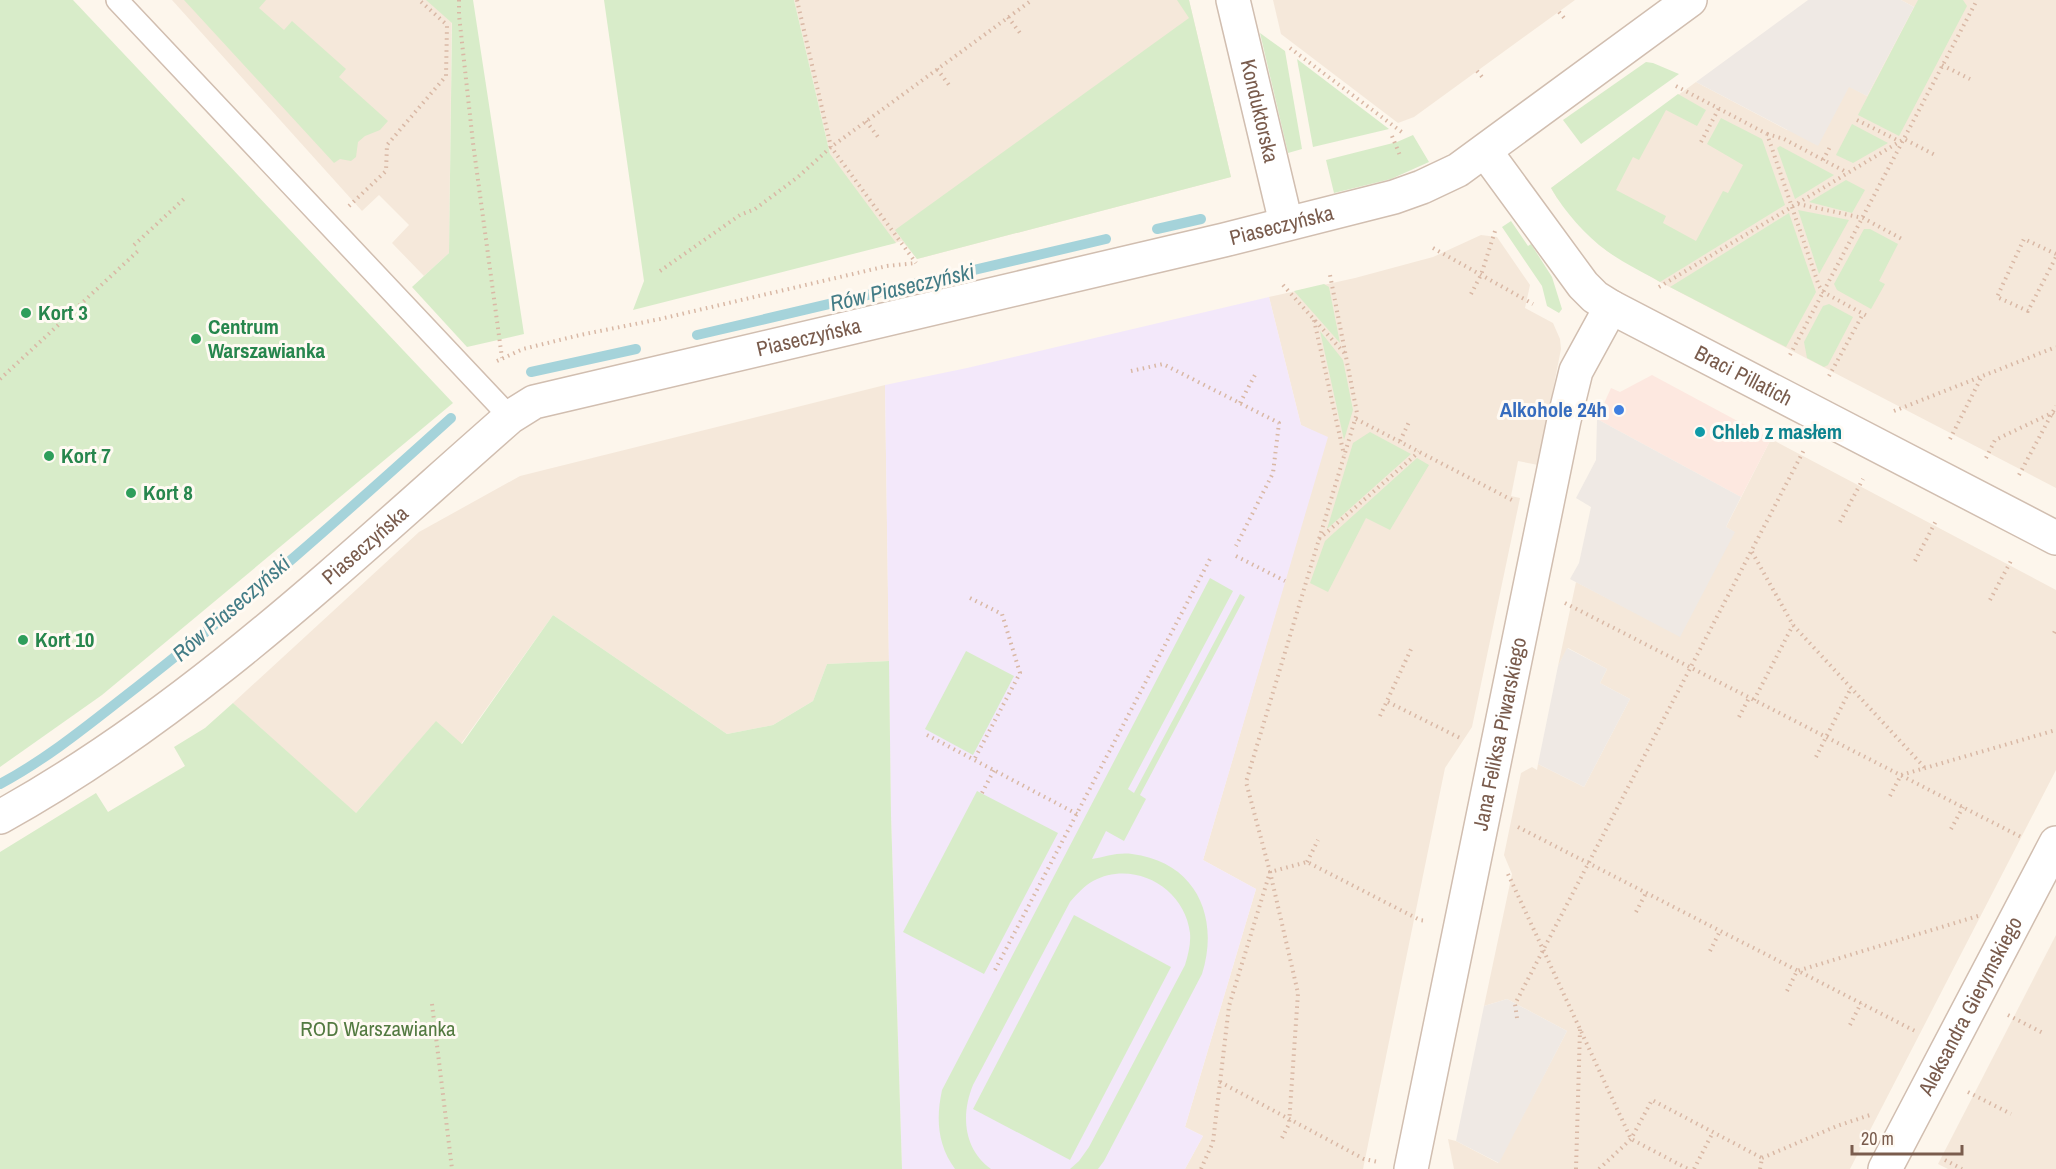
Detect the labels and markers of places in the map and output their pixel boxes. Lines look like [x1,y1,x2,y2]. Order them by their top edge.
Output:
place label: Kort 3 [38,298,88,327]
marker: Kort 3 [19,306,33,320]
place label: Centrum Warszawianka [208,312,326,365]
marker: Centrum Warszawianka [189,332,203,346]
place label: Alkohole 24h [1500,395,1607,424]
marker: Alkohole 24h [1612,403,1626,417]
place label: Chleb z masłem [1712,417,1842,446]
marker: Chleb z masłem [1693,425,1707,439]
place label: Kort 7 [61,441,111,470]
marker: Kort 7 [42,449,56,463]
place label: Kort 8 [143,478,193,507]
marker: Kort 8 [124,486,138,500]
place label: Kort 10 [35,625,94,654]
marker: Kort 10 [16,633,30,647]

